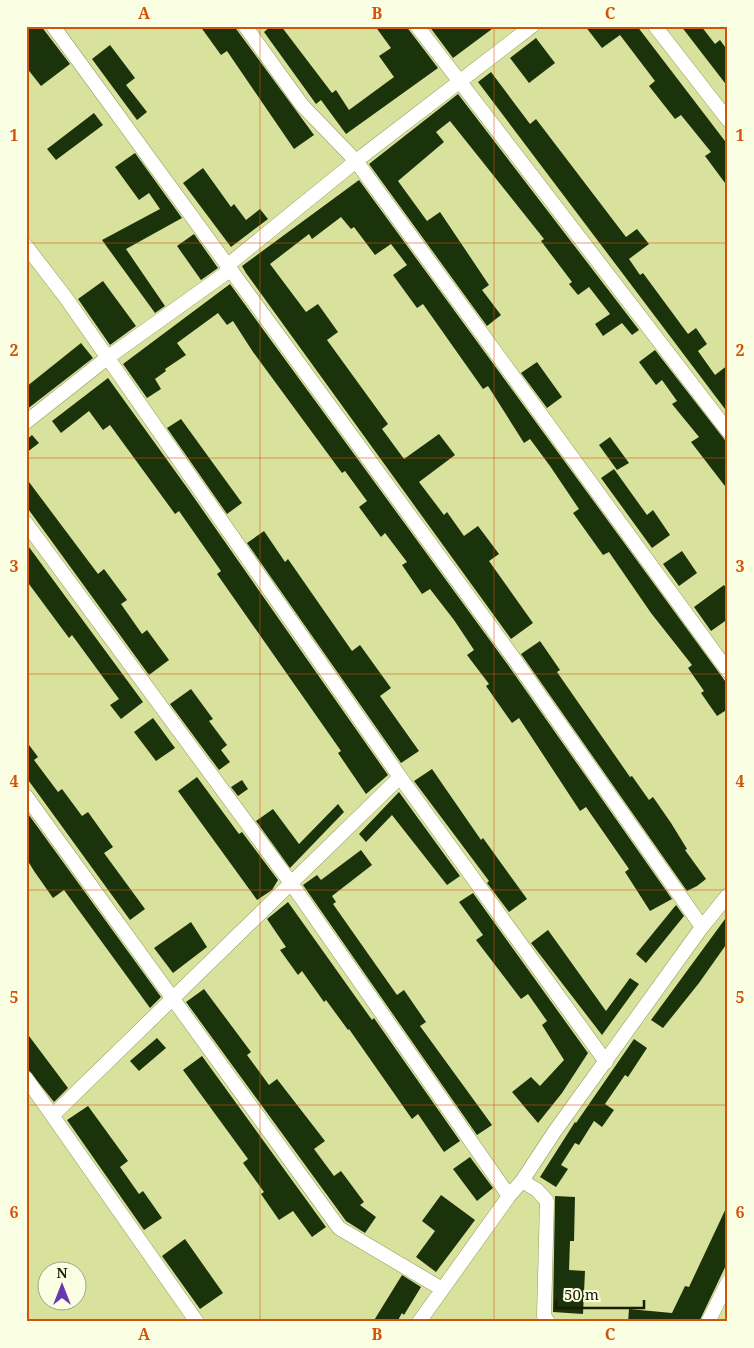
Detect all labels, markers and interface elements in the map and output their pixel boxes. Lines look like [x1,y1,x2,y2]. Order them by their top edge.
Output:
text: A [138,2,151,24]
text: B [372,2,383,24]
text: C [605,2,616,24]
text: 1 [9,124,19,146]
text: 1 [735,124,745,146]
text: 2 [9,339,19,361]
text: 2 [735,339,745,361]
text: 3 [9,555,19,577]
text: 3 [735,555,745,577]
text: 4 [9,770,19,792]
text: 4 [735,770,745,792]
text: 5 [9,986,19,1008]
text: 5 [735,986,745,1008]
text: 6 [9,1201,19,1223]
text: 6 [735,1201,745,1223]
north arrow [38,1260,88,1310]
text: N [56,1263,68,1282]
scale bar [556,1278,644,1310]
text: 50 m [564,1284,599,1304]
text: A [138,1323,151,1345]
text: B [372,1323,383,1345]
text: C [605,1323,616,1345]

